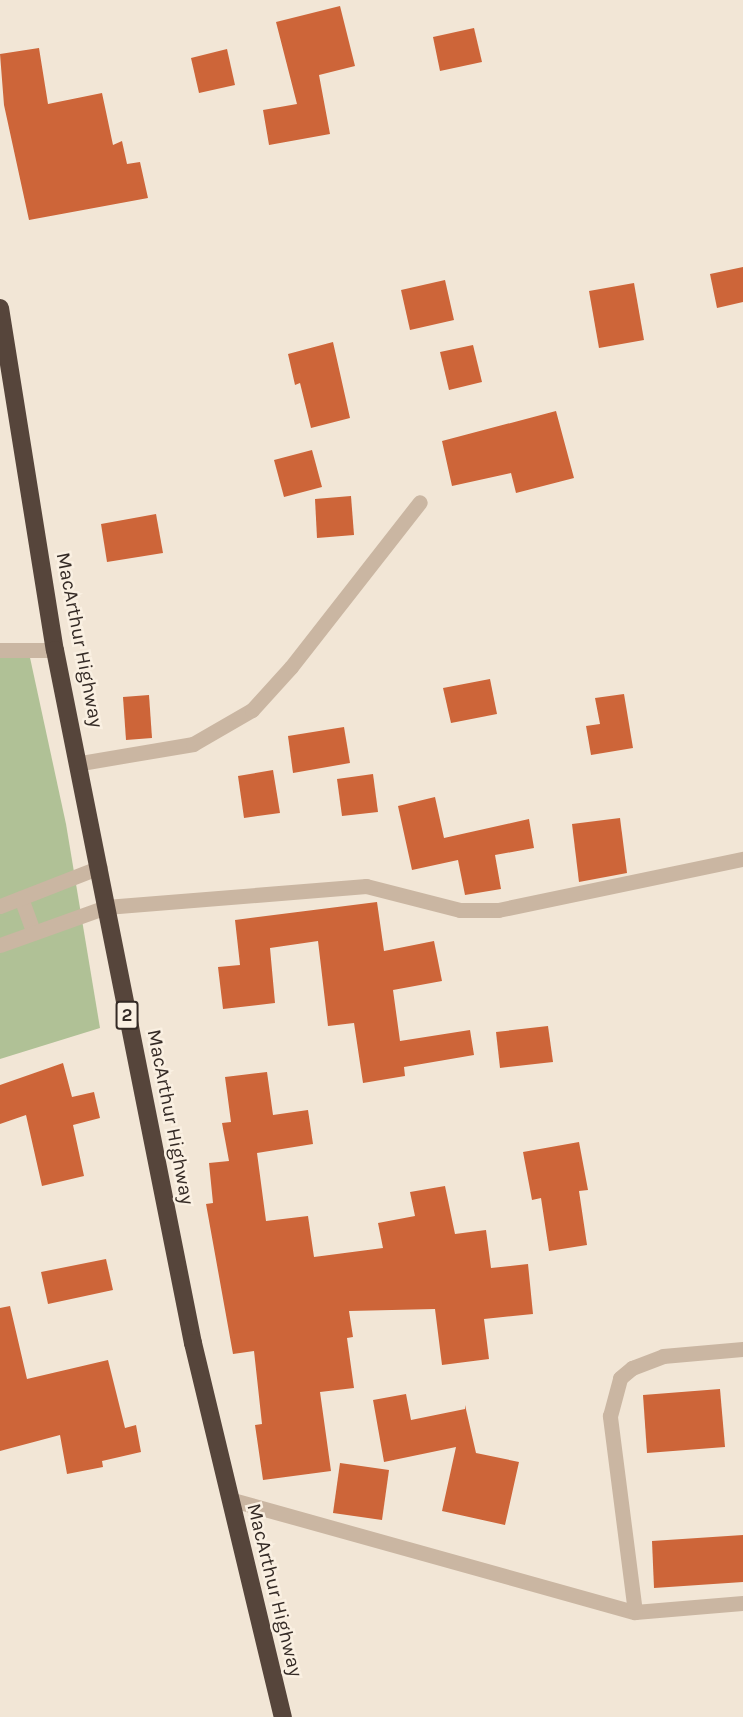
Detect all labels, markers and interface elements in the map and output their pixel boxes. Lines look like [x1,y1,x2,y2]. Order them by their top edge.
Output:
street label: MacArthur Highway [51,550,109,730]
road number: 2 [115,1000,139,1030]
street label: MacArthur Highway [142,1027,200,1207]
street label: MacArthur Highway [242,1501,308,1679]

